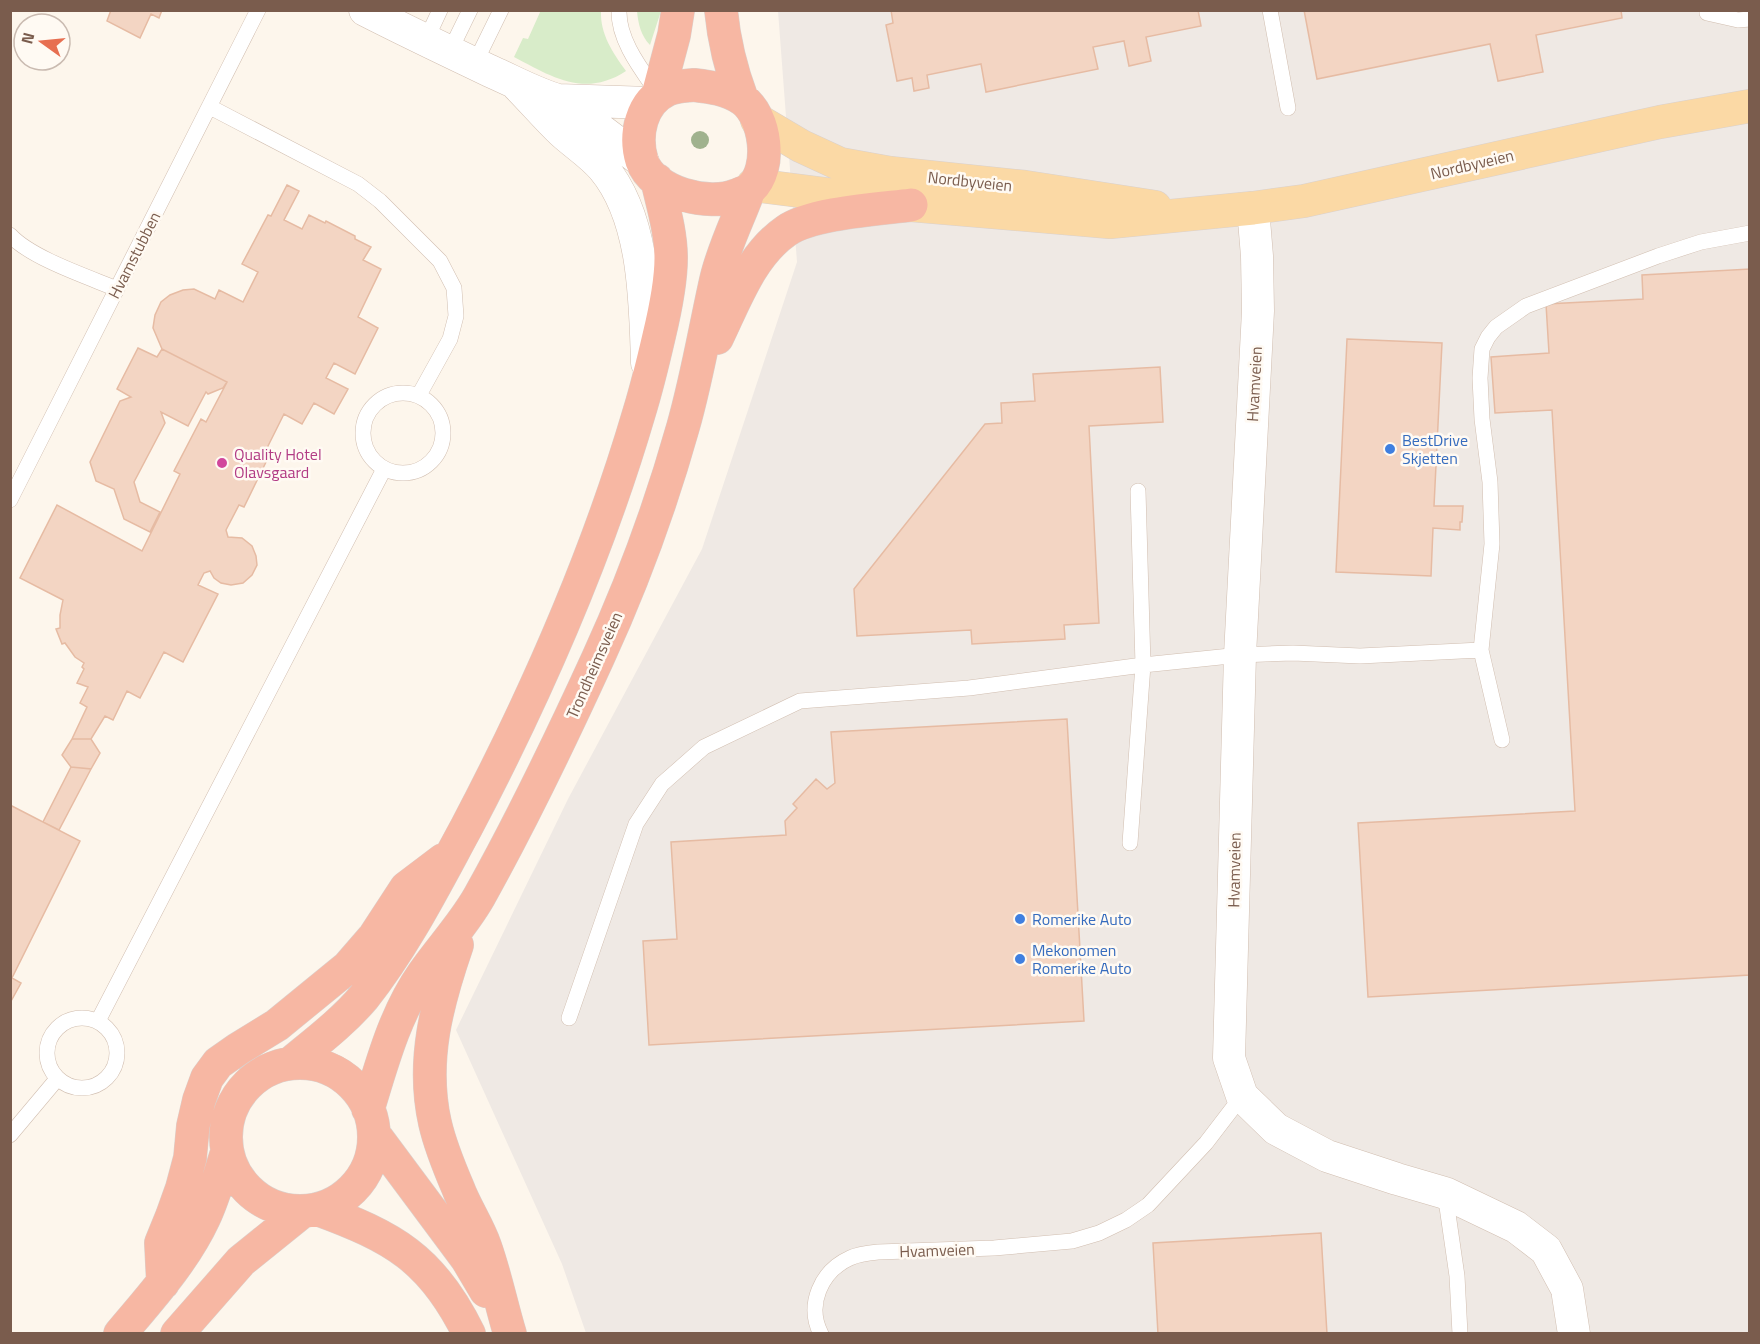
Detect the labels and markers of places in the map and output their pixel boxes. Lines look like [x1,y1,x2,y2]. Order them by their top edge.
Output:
place label: BestDrive Skjetten [1402,428,1468,470]
place label: Quality Hotel Olavsgaard [234,442,322,484]
marker: BestDrive Skjetten [1383,442,1397,456]
marker: Quality Hotel Olavsgaard [215,456,229,470]
place label: Romerike Auto [1032,907,1132,931]
marker: Romerike Auto [1013,912,1027,926]
place label: Mekonomen Romerike Auto [1032,938,1132,980]
marker: Mekonomen Romerike Auto [1013,952,1027,966]

